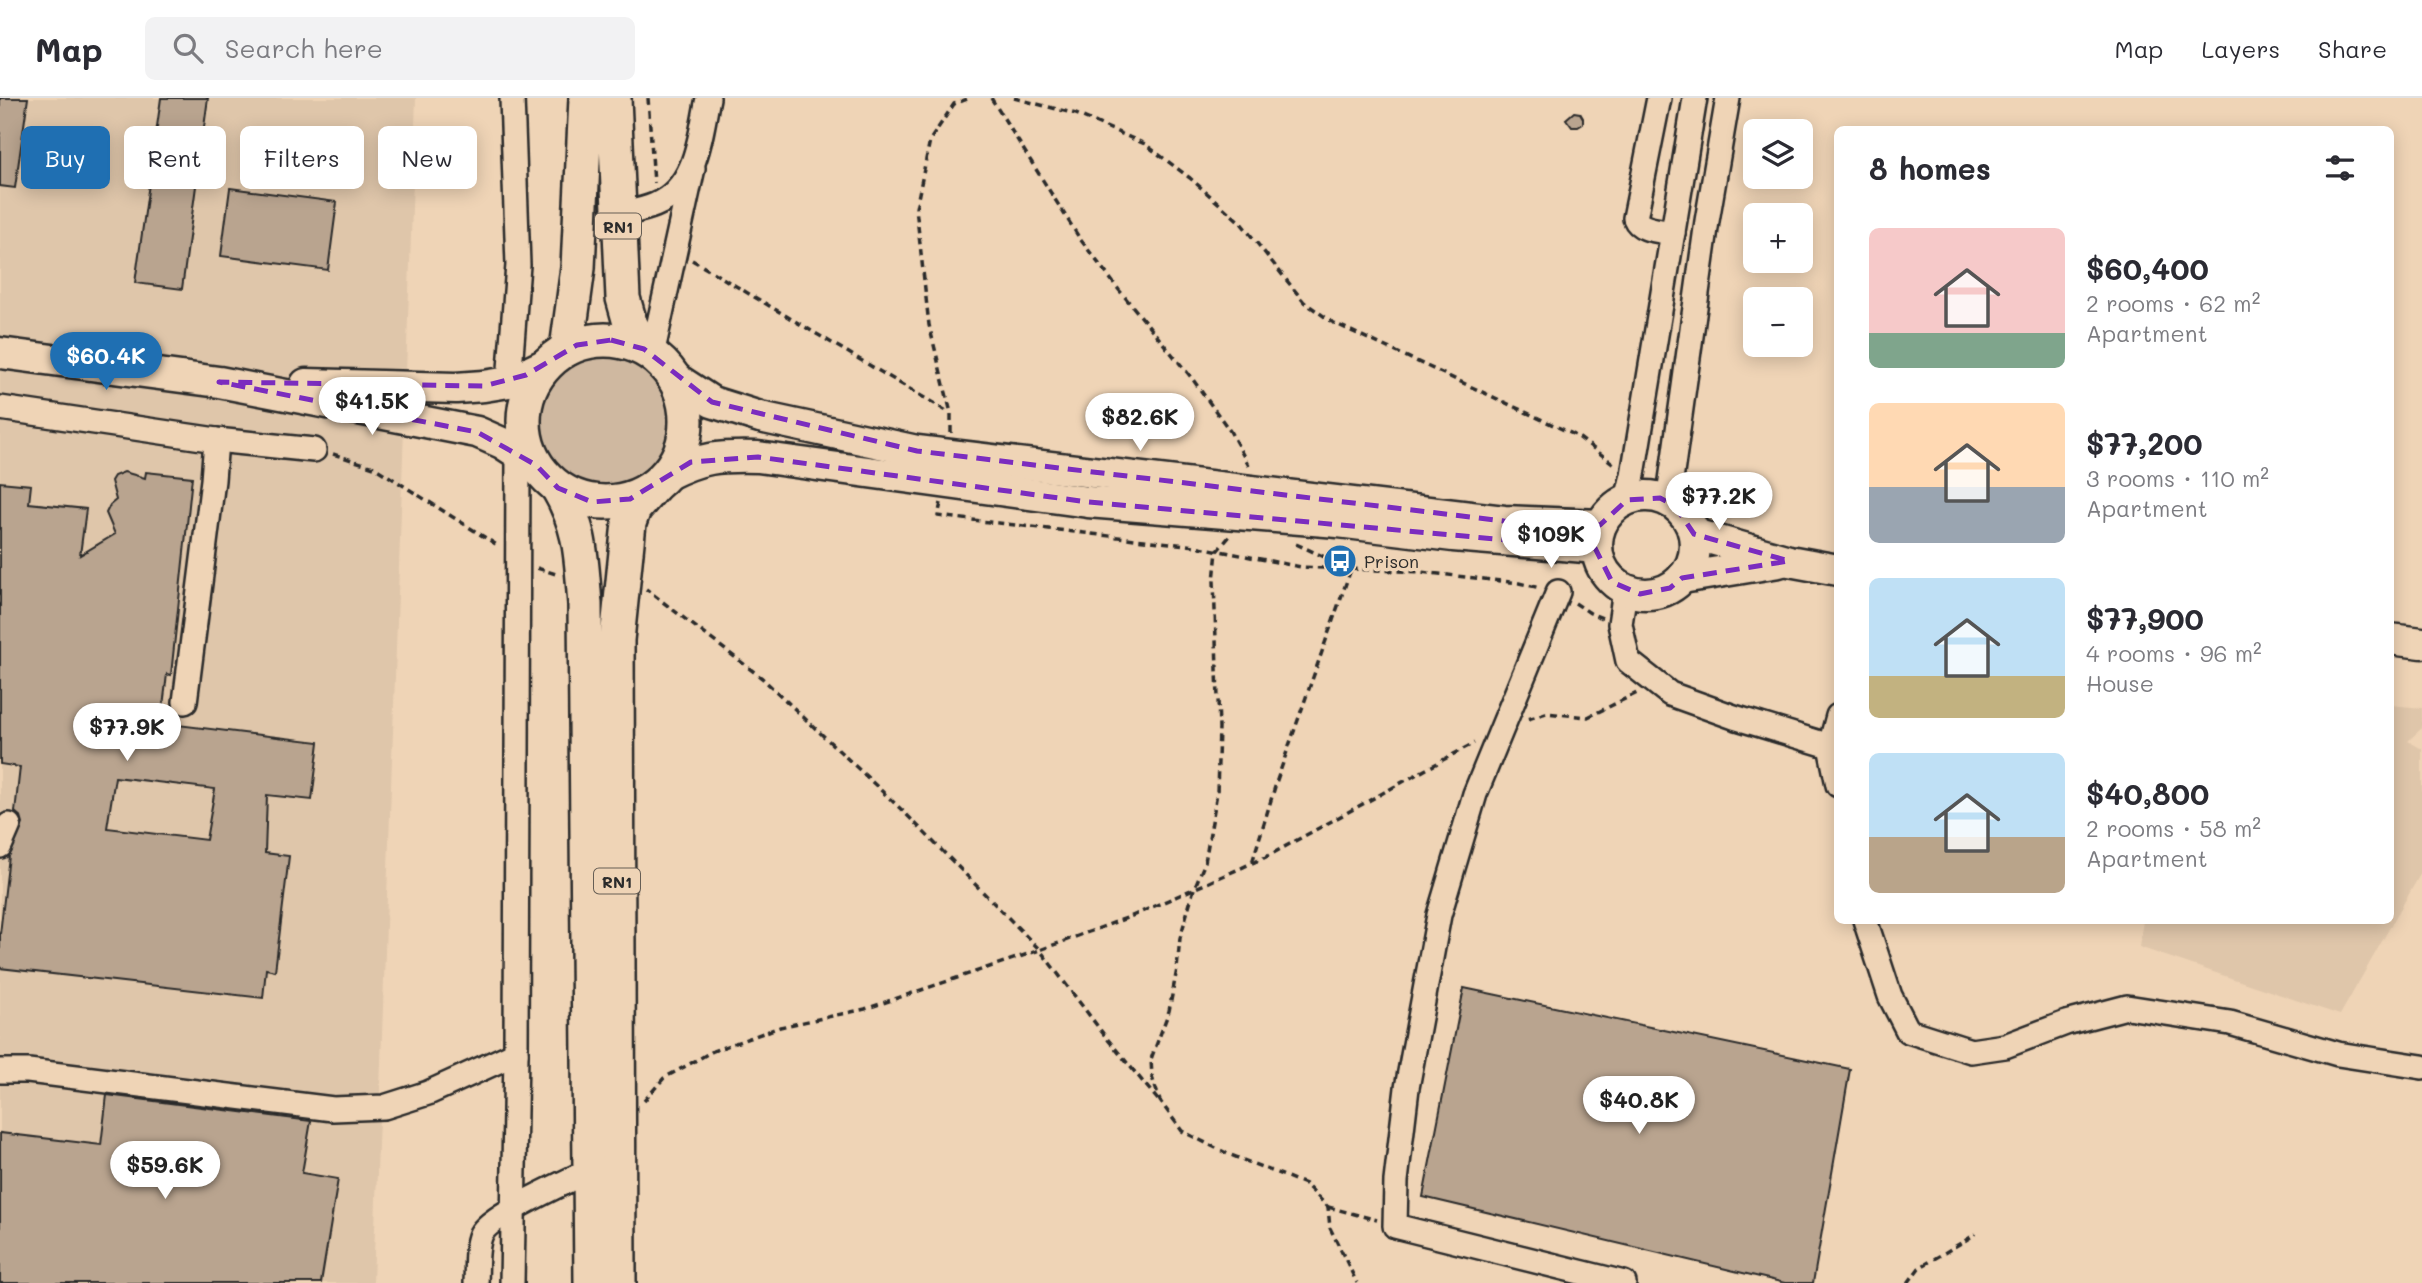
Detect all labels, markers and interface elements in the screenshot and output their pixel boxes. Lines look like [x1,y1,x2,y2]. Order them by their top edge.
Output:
search box [145,17,635,80]
text: Map [35,27,103,70]
icon: search [169,29,207,67]
text: Search here [225,31,383,65]
text: Map [2115,33,2163,64]
text: Layers [2201,33,2280,64]
text: Share [2318,33,2387,64]
map controls [1743,119,1813,357]
button: layers [1743,119,1813,189]
chip: Buy [21,126,110,189]
chip: Rent [124,126,226,189]
chip: Filters [240,126,364,189]
chip: New [378,126,477,189]
text: 8 homes [1869,148,1991,188]
icon: filters [2321,149,2359,187]
button: + [1743,203,1813,273]
road number: RN1 [595,214,641,238]
text: $60,400 [2086,248,2209,288]
icon: home [1925,256,2009,340]
button: − [1743,287,1813,357]
text: 2 rooms · 62 m² [2086,288,2260,318]
text: Apartment [2086,318,2208,348]
pin: $60.4K [49,332,163,392]
text: $60.4K [66,340,146,370]
pin: $41.5K [315,378,429,437]
text: $41.5K [335,385,409,415]
pin: $82.6K [1083,394,1197,453]
text: $82.6K [1101,401,1179,431]
text: $77,200 [2086,423,2203,463]
icon: home [1925,431,2009,515]
text: 3 rooms · 110 m² [2086,463,2269,493]
pin: $77.2K [1662,472,1776,532]
text: $77.2K [1682,480,1756,510]
text: Apartment [2086,493,2208,523]
pin: $109K [1502,510,1600,570]
text: $109K [1517,518,1585,548]
bus stop icon: Prison [1321,542,1359,580]
place label: Prison [1364,549,1419,573]
text: $77,900 [2086,598,2204,638]
icon: home [1925,606,2009,690]
text: 4 rooms · 96 m² [2086,638,2262,668]
text: House [2086,668,2154,698]
pin: $77.9K [70,704,184,763]
text: $77.9K [89,711,165,741]
text: $40,800 [2086,773,2209,813]
icon: home [1925,781,2009,865]
text: 2 rooms · 58 m² [2086,813,2261,843]
text: Apartment [2086,843,2208,873]
road number: RN1 [594,868,640,894]
pin: $40.8K [1582,1076,1696,1136]
text: $40.8K [1599,1084,1679,1114]
pin: $59.6K [108,1142,222,1201]
text: $59.6K [126,1149,204,1179]

